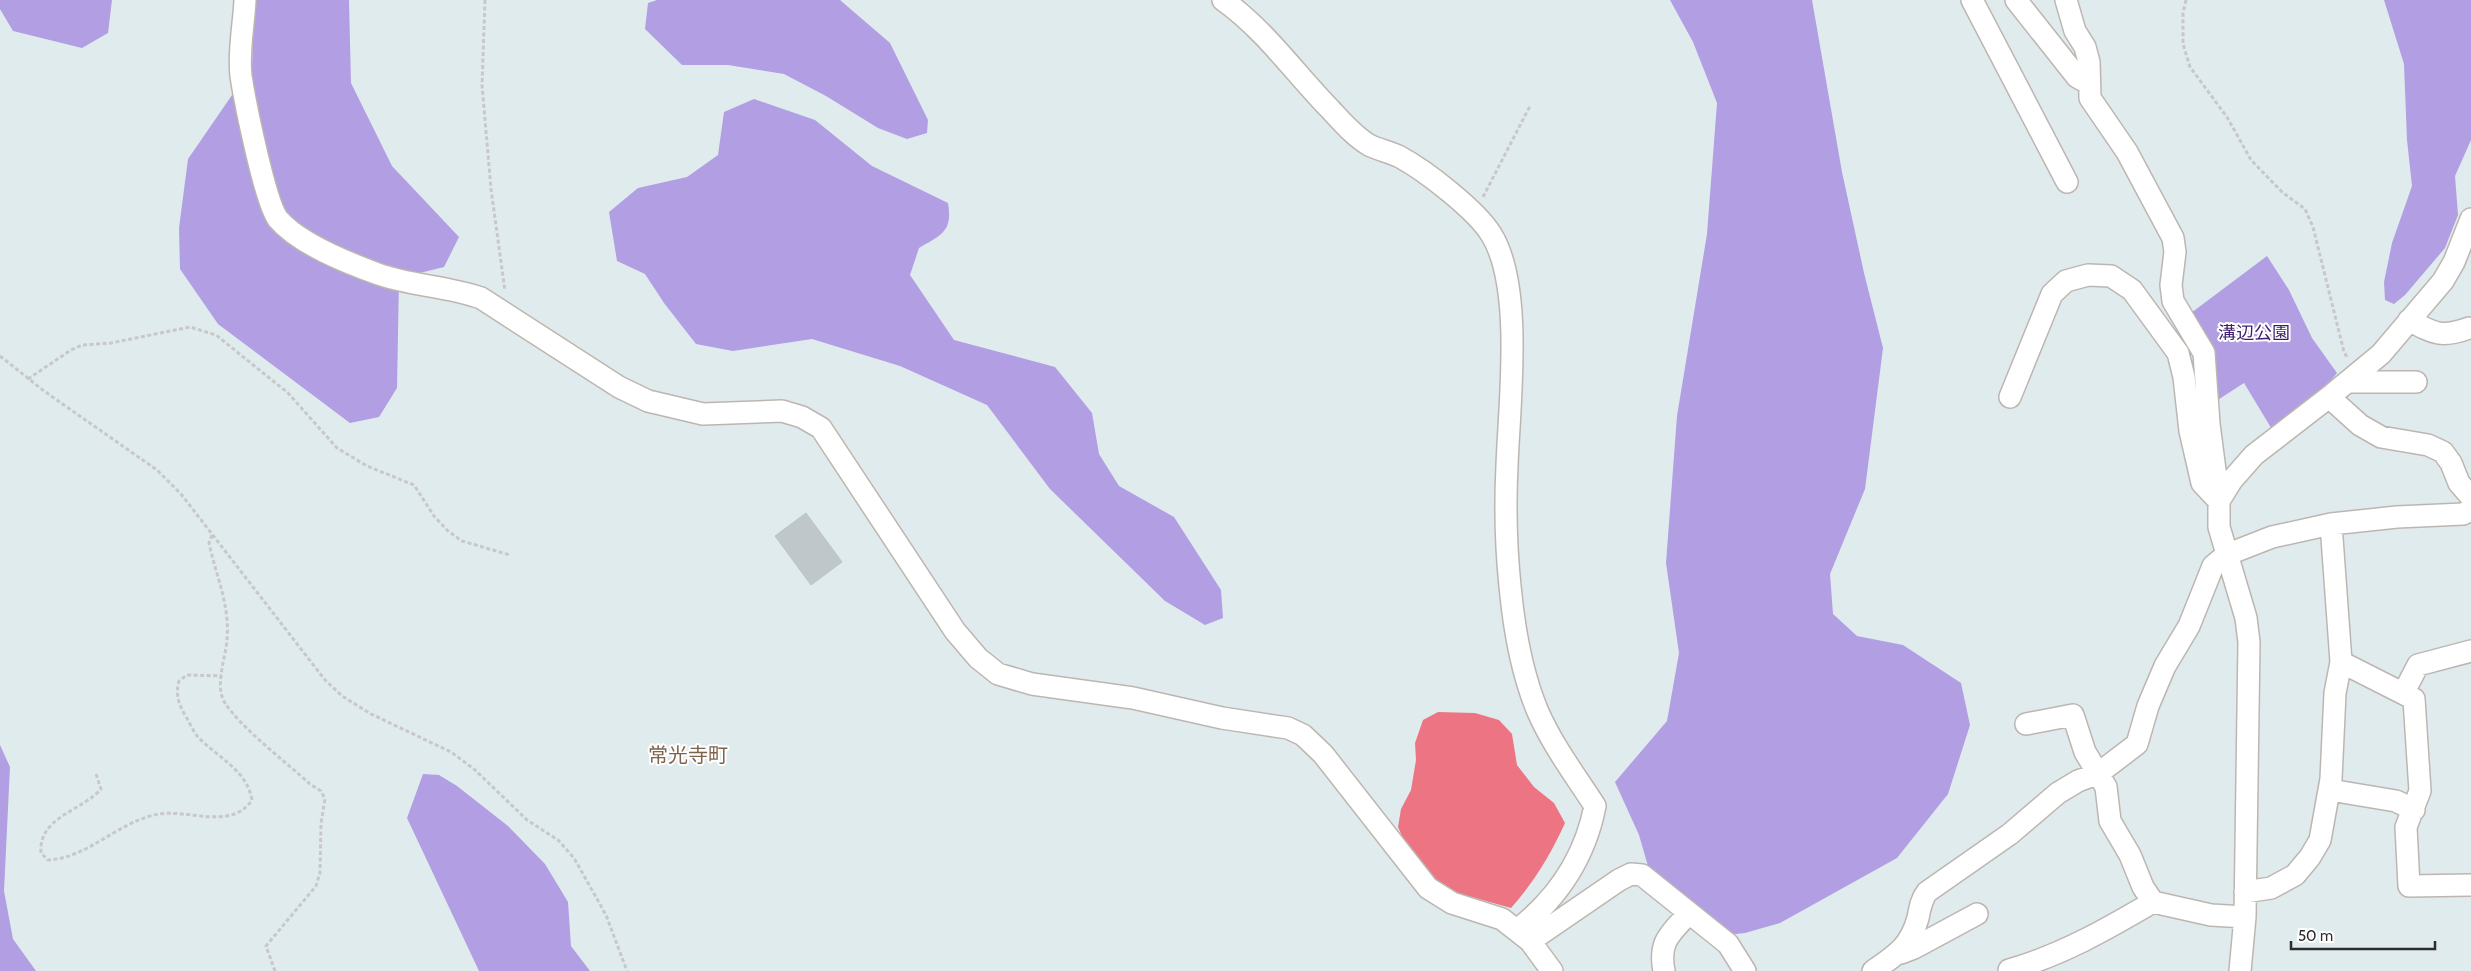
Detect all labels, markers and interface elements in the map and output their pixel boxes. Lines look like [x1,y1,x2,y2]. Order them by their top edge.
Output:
park label: 溝辺公園 [2218,322,2290,344]
district label: 常光寺町 [648,743,728,767]
scale bar [2291,918,2435,950]
text: 50 m [2298,927,2333,945]

